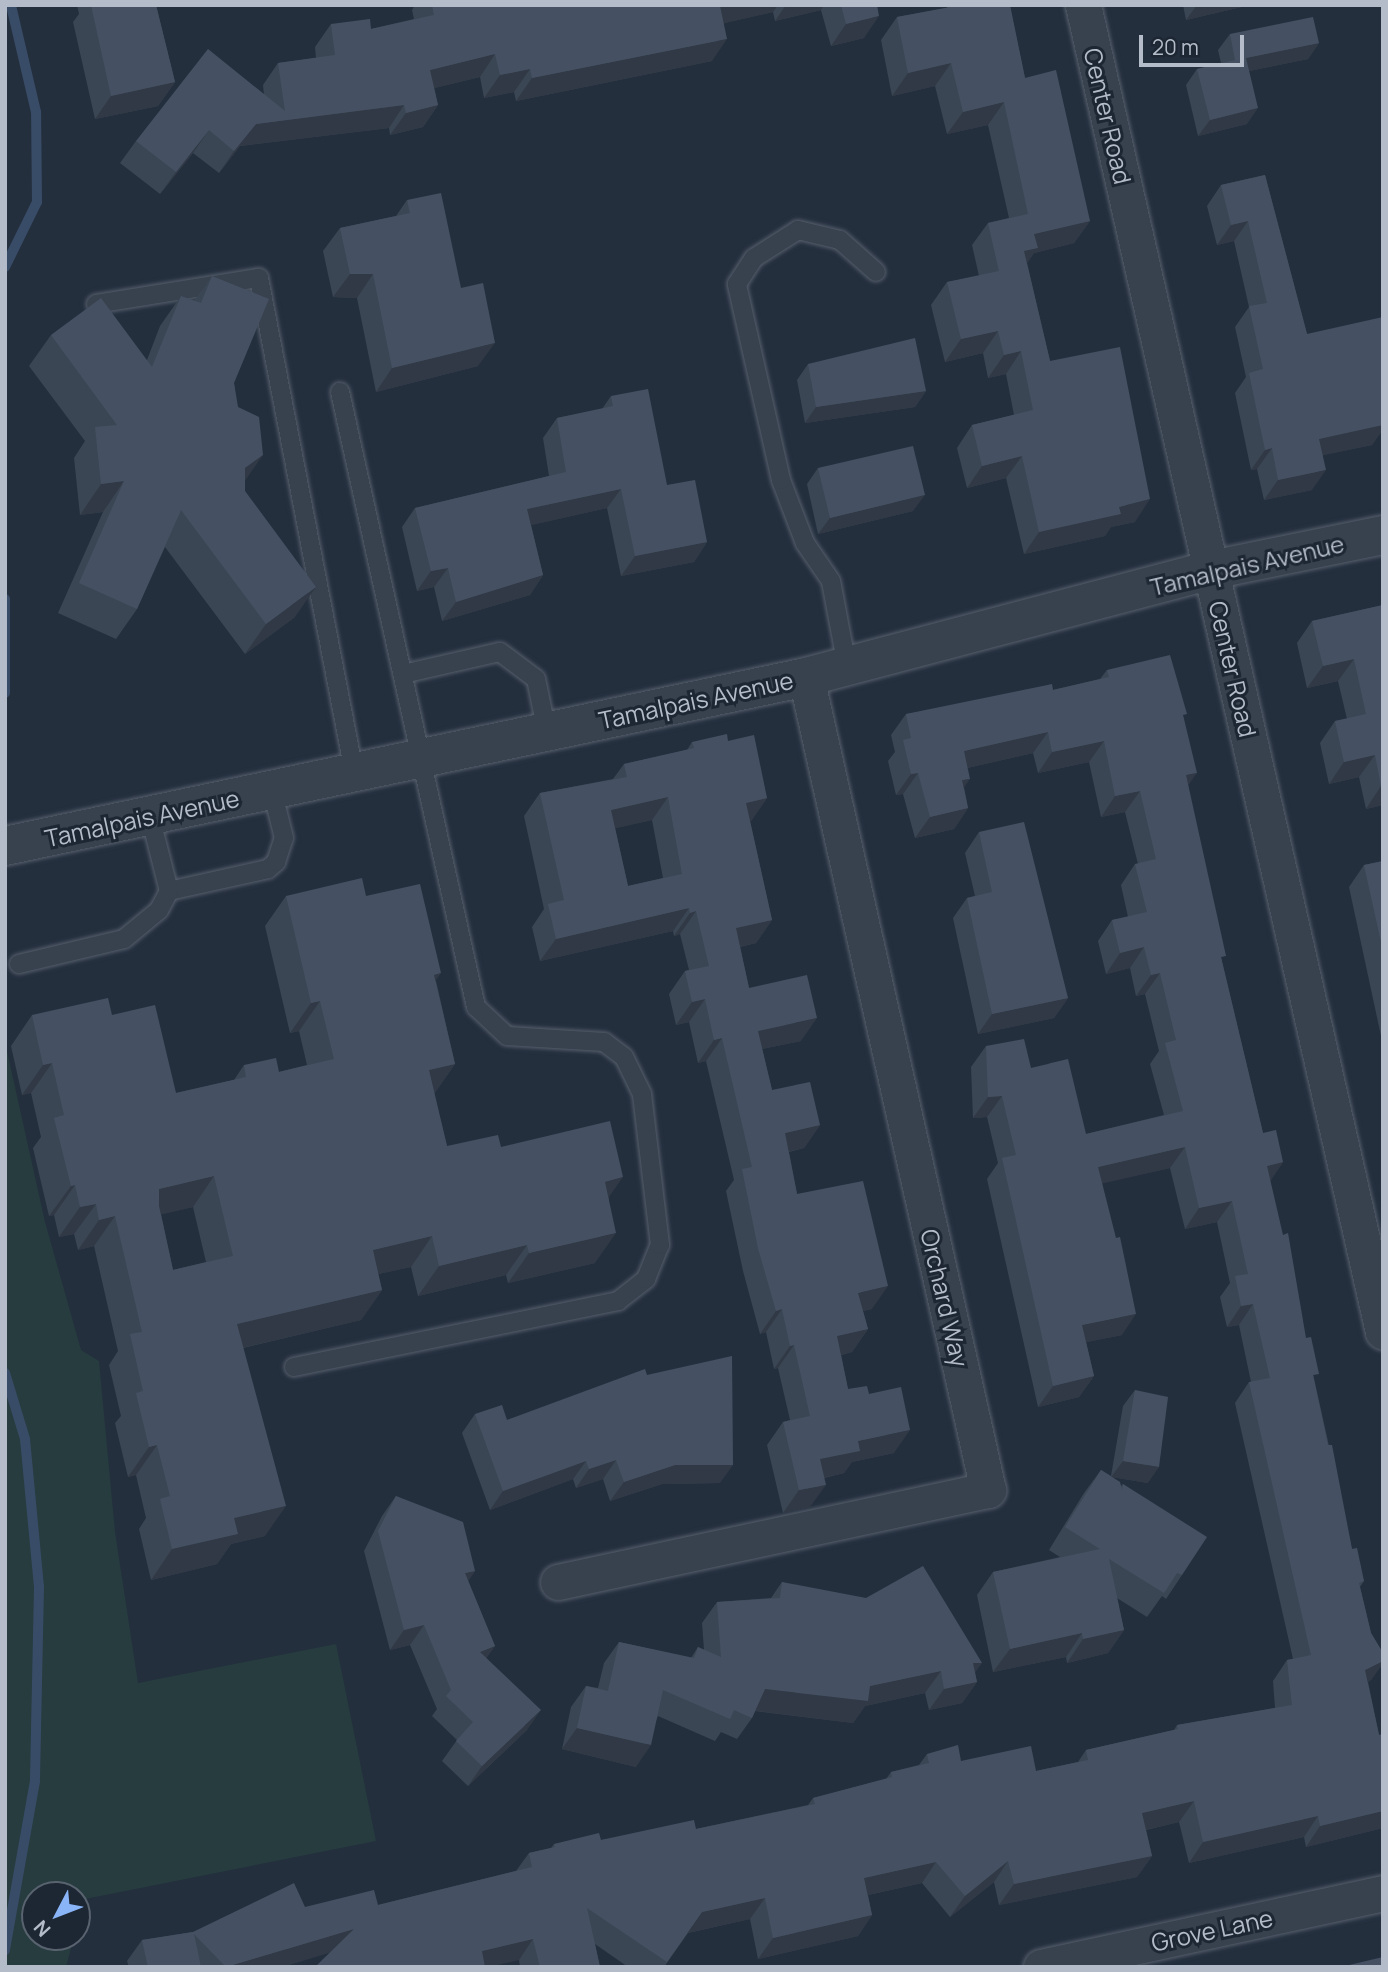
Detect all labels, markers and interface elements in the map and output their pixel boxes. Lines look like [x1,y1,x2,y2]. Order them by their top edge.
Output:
scale bar [1143,21,1248,65]
text: 20 m [1152,33,1199,61]
street label: Center Road [1078,45,1138,187]
street label: Tamalpais Avenue [1147,529,1347,601]
street label: Center Road [1203,598,1263,740]
street label: Tamalpais Avenue [596,665,796,735]
street label: Tamalpais Avenue [42,783,242,853]
street label: Orchard Way [915,1226,975,1370]
north arrow [21,1881,91,1951]
street label: Grove Lane [1149,1903,1275,1957]
text: N [28,1915,56,1942]

